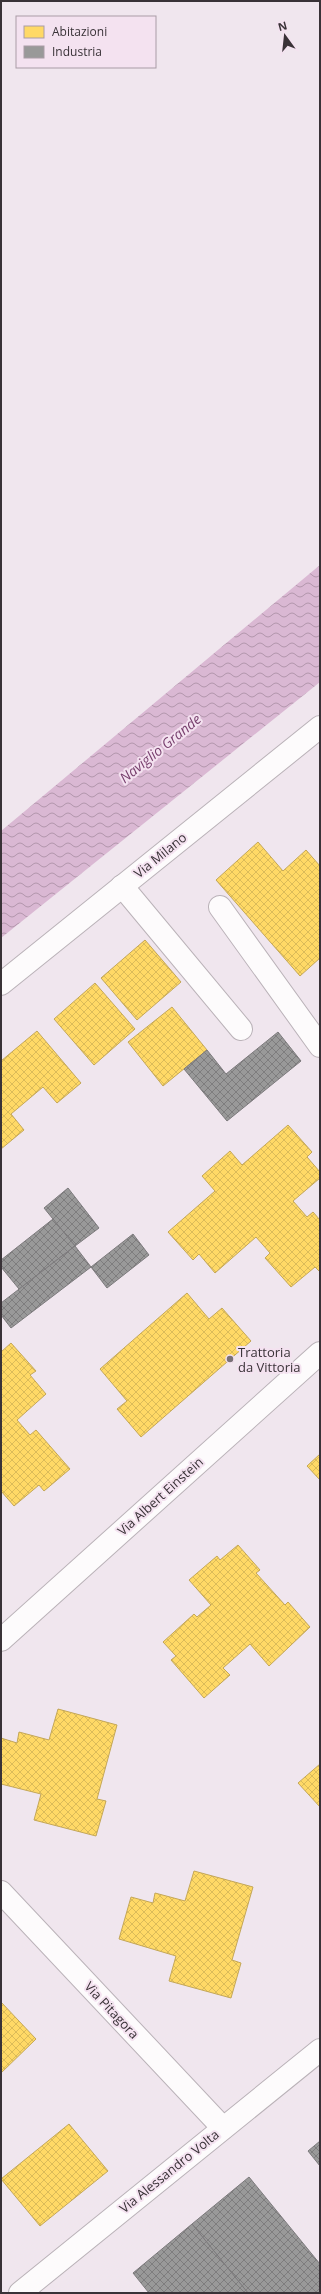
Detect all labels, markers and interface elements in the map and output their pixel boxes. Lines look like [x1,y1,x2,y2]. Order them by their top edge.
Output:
legend [16,16,156,68]
north arrow [265,16,305,56]
text: N [276,17,289,34]
text: Abitazioni [52,23,107,40]
text: Industria [52,43,102,60]
water label: Naviglio Grande [115,709,205,787]
street label: Via Milano [130,828,190,882]
place label: Trattoria da Vittoria [238,1343,301,1376]
marker: Trattoria da Vittoria [225,1354,235,1364]
street label: Via Albert Einstein [113,1453,207,1539]
street label: Via Pitagora [81,1978,143,2042]
street label: Via Alessandro Volta [115,2125,223,2217]

